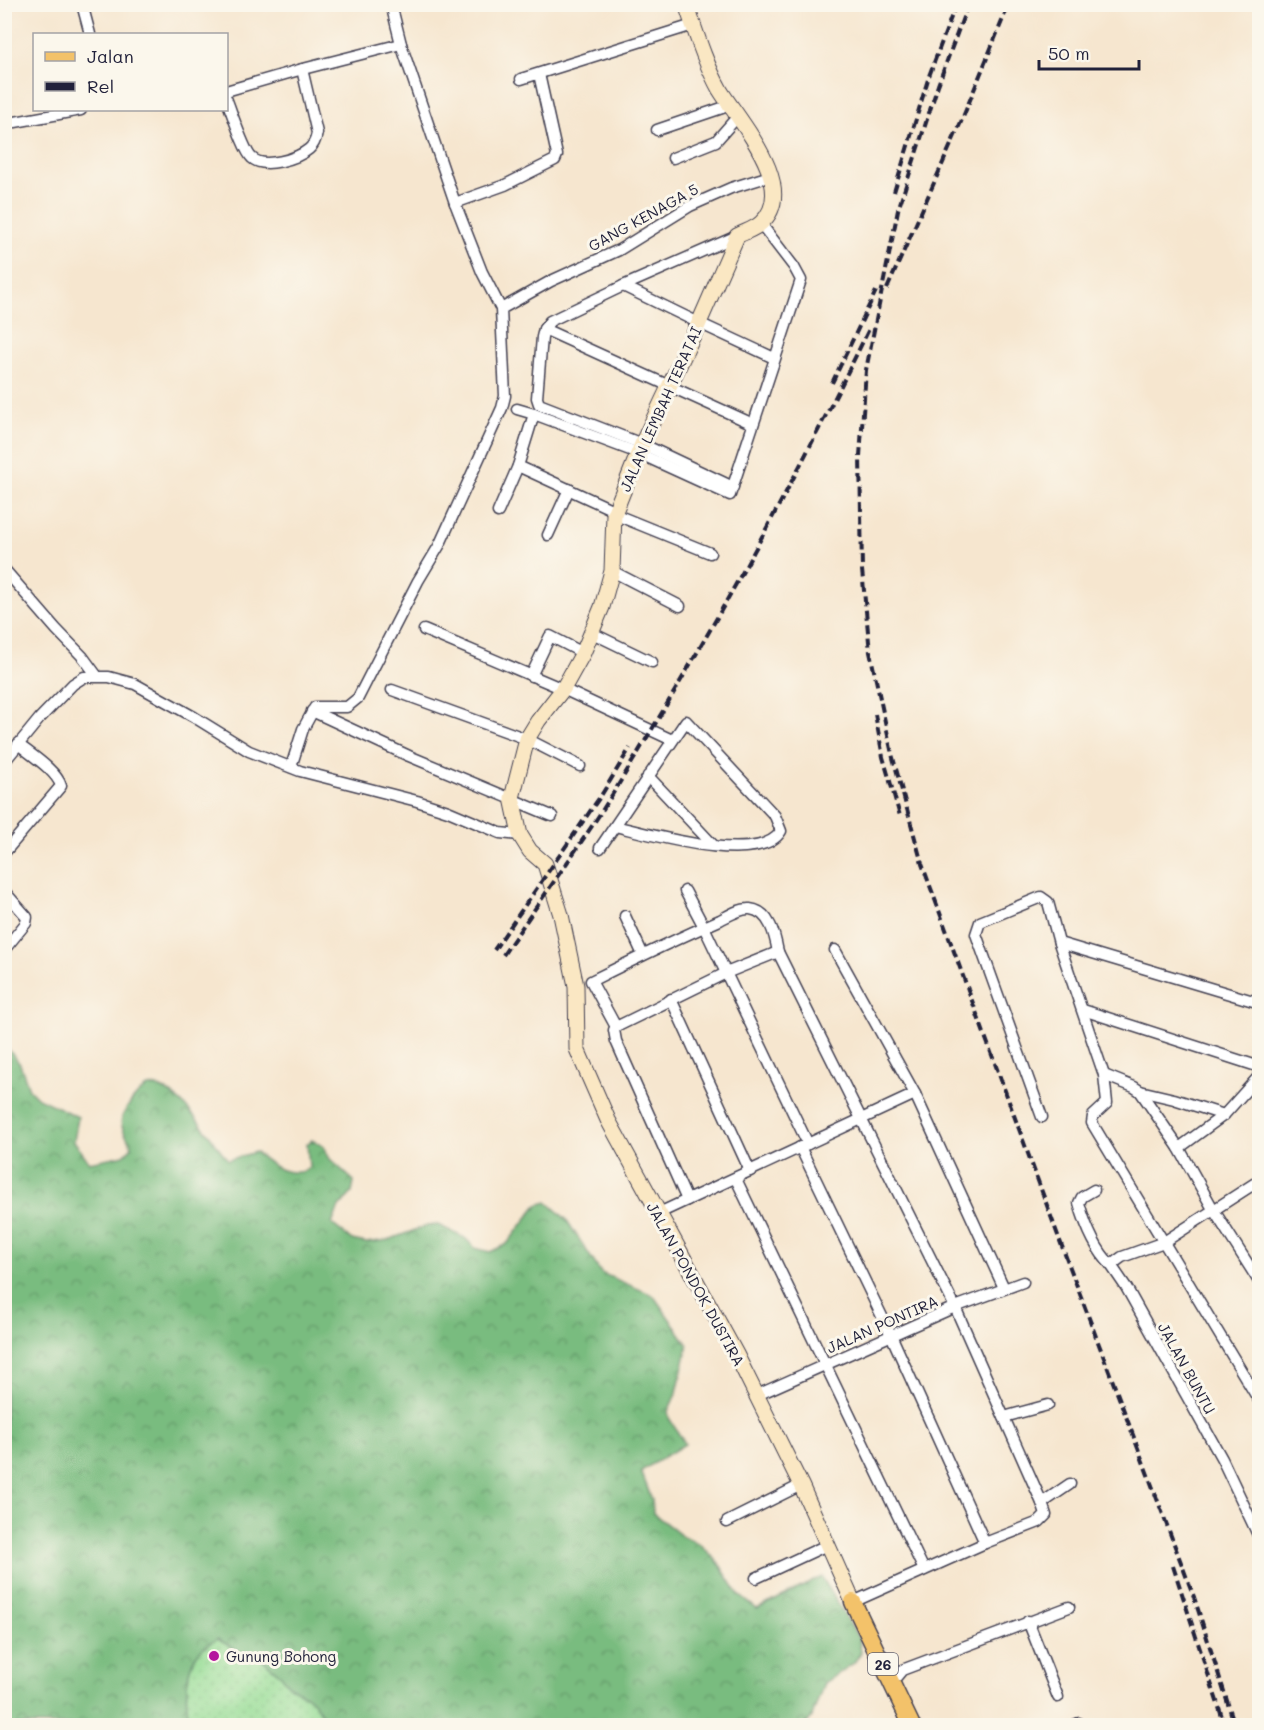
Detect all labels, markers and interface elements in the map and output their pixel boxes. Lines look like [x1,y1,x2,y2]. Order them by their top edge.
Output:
legend [33,33,228,111]
scale bar [1039,33,1140,71]
text: 50 m [1048,41,1090,65]
text: Jalan [87,44,134,68]
text: Rel [87,74,114,98]
street label: GANG KENAGA 5 [585,179,701,255]
street label: JALAN LEMBAH TERATAI [615,323,706,495]
street label: JALAN PONDOK DUSTIRA [642,1198,750,1370]
street label: JALAN PONTIRA [823,1291,941,1357]
street label: JALAN BUNTU [1154,1319,1220,1417]
place label: Gunung Bohong [226,1646,337,1666]
marker: Gunung Bohong [207,1649,221,1663]
road number: 26 [868,1653,898,1675]

